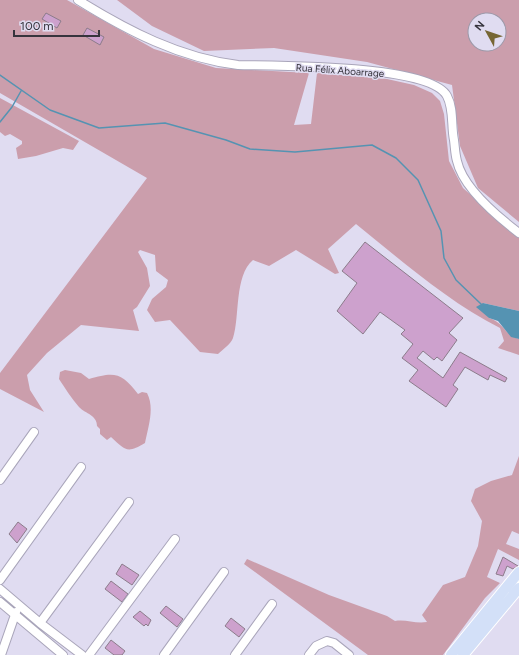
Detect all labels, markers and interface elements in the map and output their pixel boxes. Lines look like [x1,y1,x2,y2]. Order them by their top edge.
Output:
scale bar [14,12,99,38]
north arrow [467,12,507,52]
text: N [472,18,487,33]
text: 100 m [20,19,54,33]
street label: Rua Félix Aboarrage [295,61,385,80]

